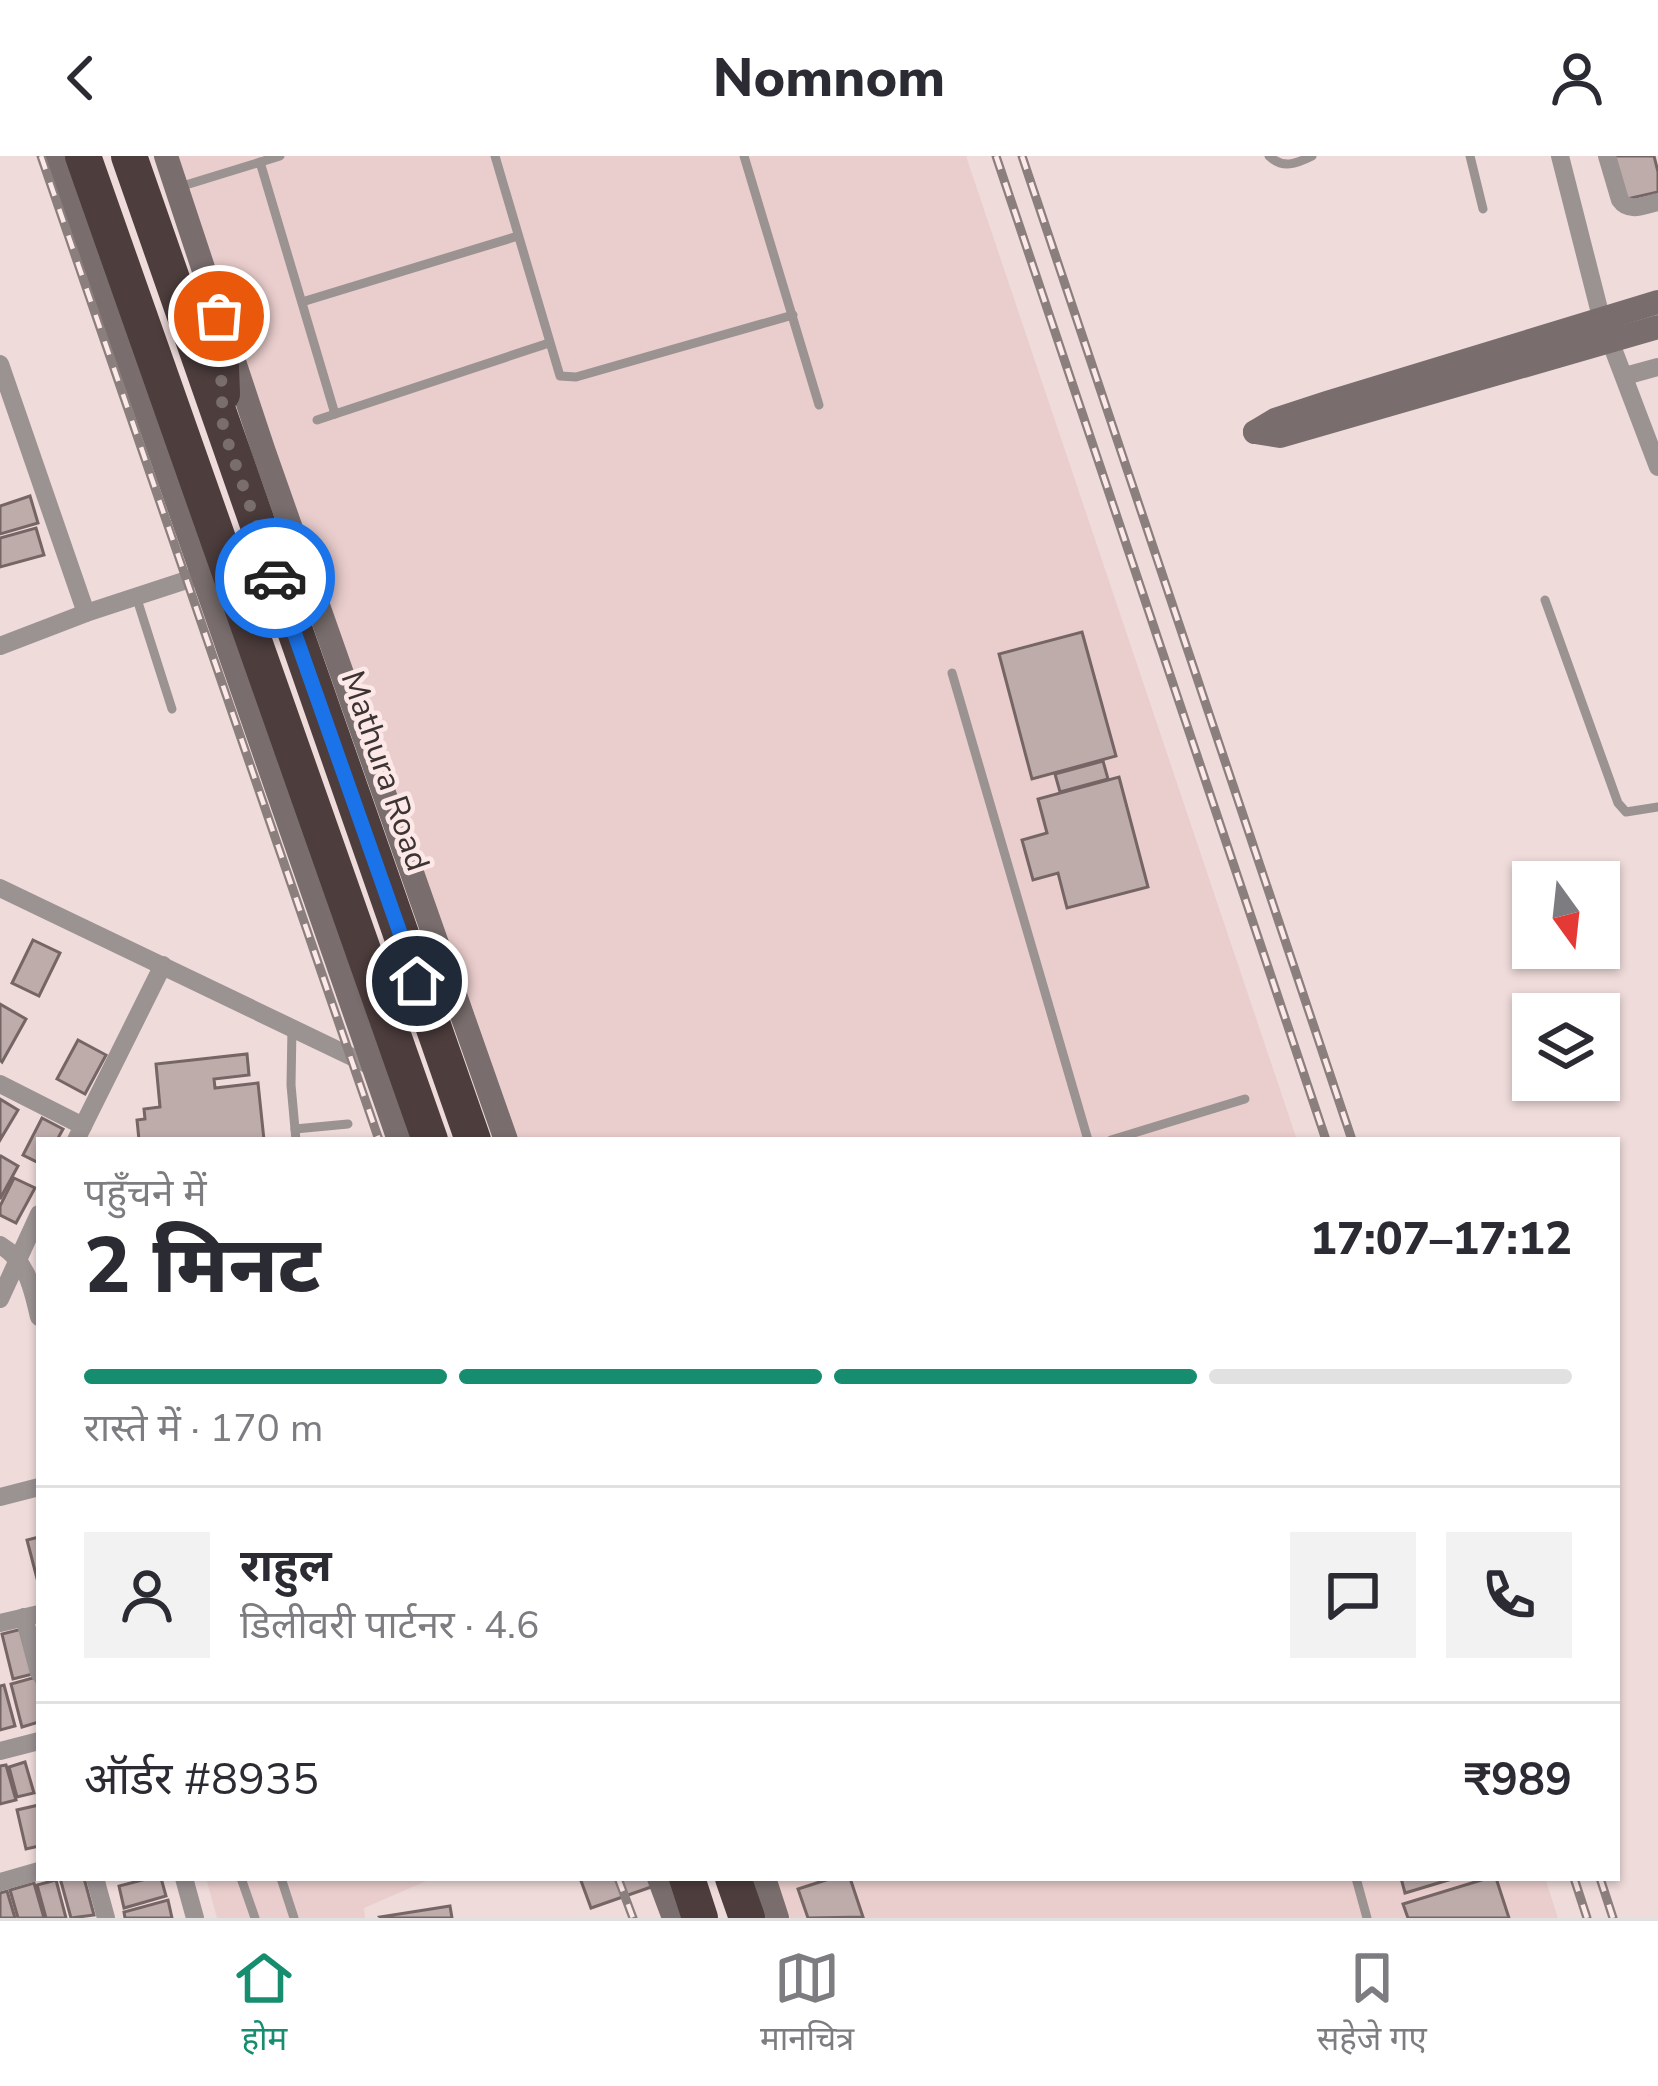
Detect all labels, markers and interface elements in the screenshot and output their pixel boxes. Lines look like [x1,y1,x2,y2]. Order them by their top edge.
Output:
text: Nomnom [713,41,945,115]
icon: back [48,45,114,111]
icon: person [1544,45,1610,111]
pin [168,265,270,367]
icon: bag [186,283,252,349]
courier [215,518,335,638]
icon: car [242,545,308,611]
street label: Mathura Road [330,665,440,877]
north arrow [1512,861,1620,969]
map controls [1512,861,1620,1101]
pin [366,930,468,1032]
icon: home [384,948,450,1014]
button: layers [1512,993,1620,1101]
text: पहुँचने में [84,1167,207,1220]
text: 17:07–17:12 [1310,1209,1572,1270]
text: 2 मिनट [84,1213,320,1320]
text: रास्ते में · 170 m [84,1402,323,1455]
button: person [84,1532,210,1658]
button: chat [1290,1532,1416,1658]
button: phone [1446,1532,1572,1658]
text: राहुल [240,1536,332,1597]
text: डिलीवरी पार्टनर · 4.6 [240,1599,539,1652]
text: ऑर्डर #8935 [84,1749,319,1810]
text: ₹989 [1464,1750,1572,1811]
tab: होम [231,1945,297,2063]
tab: मानचित्र [760,1945,854,2063]
tab: सहेजे गए [1317,1945,1427,2063]

